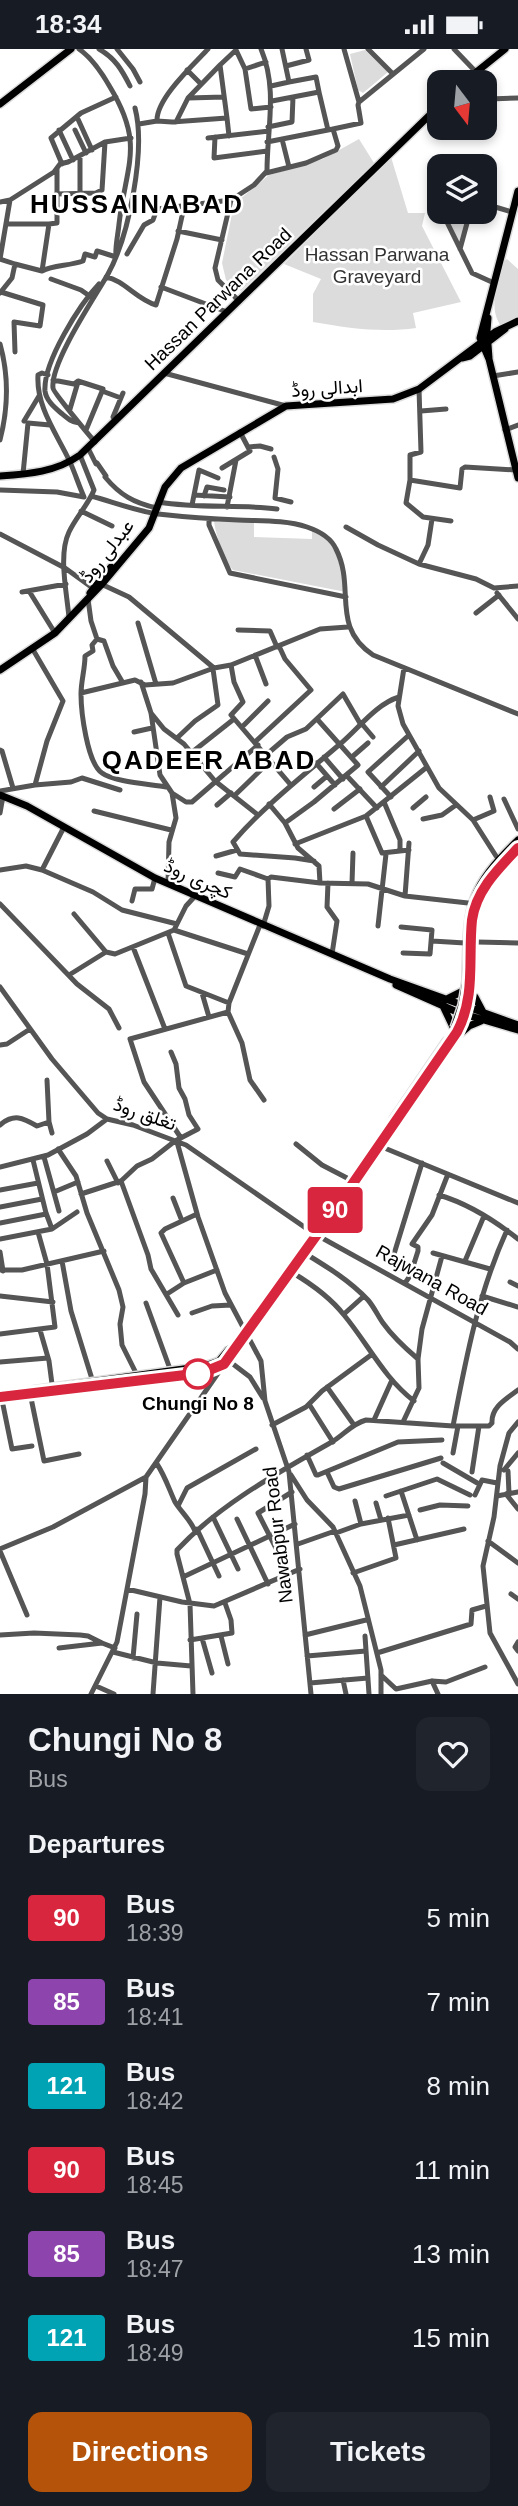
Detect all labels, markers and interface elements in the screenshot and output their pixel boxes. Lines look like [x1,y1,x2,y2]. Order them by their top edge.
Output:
text: 18:34 [35,9,102,39]
north arrow [427,70,497,140]
map controls [427,70,497,224]
button: layers [427,154,497,224]
district label: HUSSAINABAD [30,189,244,219]
street label: Hassan Parwana Road [140,224,296,374]
park label: Hassan Parwana Graveyard [305,244,450,287]
street label: ابدالی روڈ [291,375,363,402]
street label: عبدلی روڈ [76,516,139,587]
district label: QADEER ABAD [102,745,316,775]
street label: کچری روڈ [160,855,235,906]
street label: تغلق روڈ [111,1094,179,1135]
line badge: 90 [304,1187,366,1233]
text: 90 [322,1196,348,1223]
street label: Rajwana Road [372,1241,492,1319]
marker: Chungi No 8 [183,1359,213,1389]
place label: Chungi No 8 [142,1393,254,1414]
street label: Nawabpur Road [259,1466,297,1604]
button: heart [416,1717,490,1791]
text: Chungi No 8 [28,1721,222,1758]
text: Bus [28,1766,68,1792]
text: Departures [28,1829,165,1859]
text: Bus [126,1889,175,1919]
text: 5 min [426,1903,490,1933]
text: 90 [53,1904,80,1931]
text: 18:39 [126,1920,184,1946]
text: Bus [126,1973,175,2003]
text: 7 min [426,1987,490,2017]
text: 85 [53,1988,80,2015]
text: 18:41 [126,2004,184,2030]
text: Bus [126,2057,175,2087]
text: 8 min [426,2071,490,2101]
text: 121 [46,2072,87,2099]
text: 18:42 [126,2088,184,2114]
text: Bus [126,2141,175,2171]
text: 11 min [414,2155,490,2185]
text: 90 [53,2156,80,2183]
text: 18:45 [126,2172,184,2198]
text: Bus [126,2225,175,2255]
text: 13 min [412,2239,490,2269]
text: 85 [53,2240,80,2267]
text: 18:47 [126,2256,184,2282]
text: Bus [126,2309,175,2339]
text: 15 min [412,2323,490,2353]
text: 121 [46,2324,87,2351]
text: 18:49 [126,2340,184,2366]
button: Directions [28,2412,252,2492]
button: Tickets [266,2412,490,2492]

